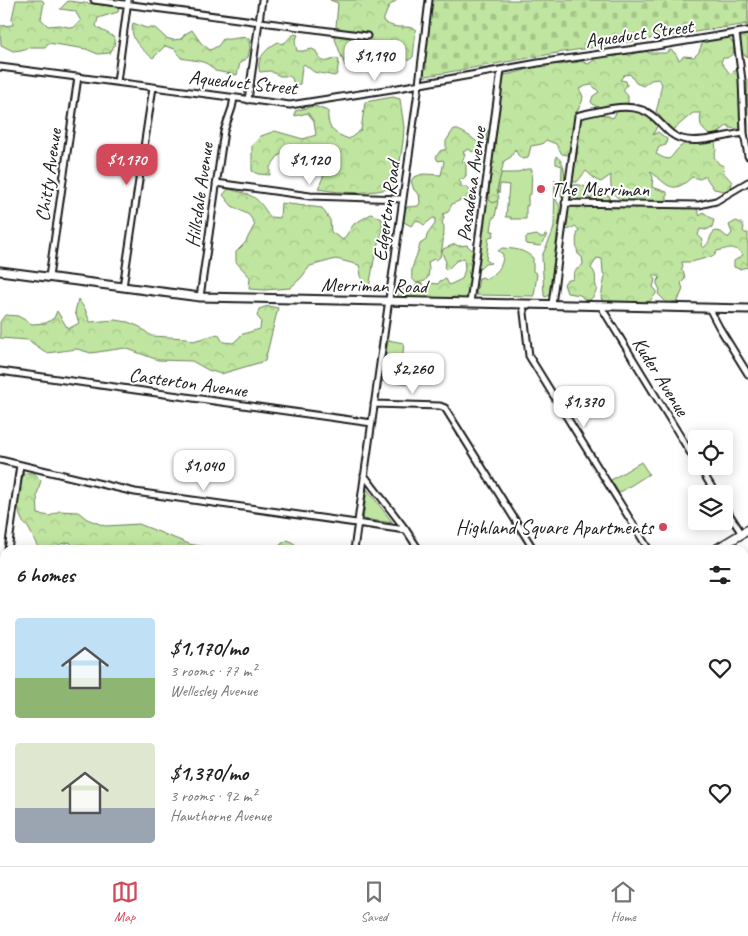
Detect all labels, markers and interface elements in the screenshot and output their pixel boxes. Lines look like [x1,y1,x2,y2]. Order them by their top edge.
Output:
street label: Aqueduct Street [584,13,697,53]
pin: $1,190 [334,39,416,82]
text: $1,190 [356,46,394,66]
street label: Aqueduct Street [188,64,301,101]
street label: Pasadena Avenue [451,124,492,243]
street label: Chitty Avenue [30,126,68,223]
street label: Hillsdale Avenue [180,140,219,249]
pin: $1,170 [86,144,168,186]
pin: $1,120 [269,144,351,186]
text: $1,170 [107,150,147,170]
text: $1,120 [290,150,330,170]
street label: Edgerton Road [367,156,406,263]
place label: The Merriman [551,177,650,202]
marker: The Merriman [535,183,547,195]
street label: Merriman Road [321,272,430,299]
street label: Kuder Avenue [627,332,695,422]
pin: $2,260 [372,352,454,395]
text: $2,260 [393,359,433,379]
street label: Casterton Avenue [127,362,250,403]
pin: $1,370 [543,386,625,428]
text: $1,370 [564,392,604,412]
map controls [688,430,733,530]
button: locate [688,430,733,475]
pin: $1,040 [163,450,245,492]
text: $1,040 [184,456,224,476]
button: layers [688,485,733,530]
place label: Highland Square Apartments [456,515,655,540]
marker: Highland Square Apartments [657,521,669,533]
icon: filters [706,561,734,589]
text: 6 homes [15,562,75,588]
text: $1,170/mo [170,635,248,661]
icon: home [55,638,115,698]
icon: heart [706,654,734,682]
text: 3 rooms · 77 m² [170,661,256,681]
text: Wellesley Avenue [170,681,257,701]
text: $1,370/mo [170,760,248,786]
icon: home [55,763,115,823]
icon: heart [706,779,734,807]
text: 3 rooms · 92 m² [170,786,256,806]
text: Hawthorne Avenue [170,806,271,826]
tab: Map [111,878,139,925]
tab: Saved [360,878,388,925]
tab: Home [609,878,637,925]

